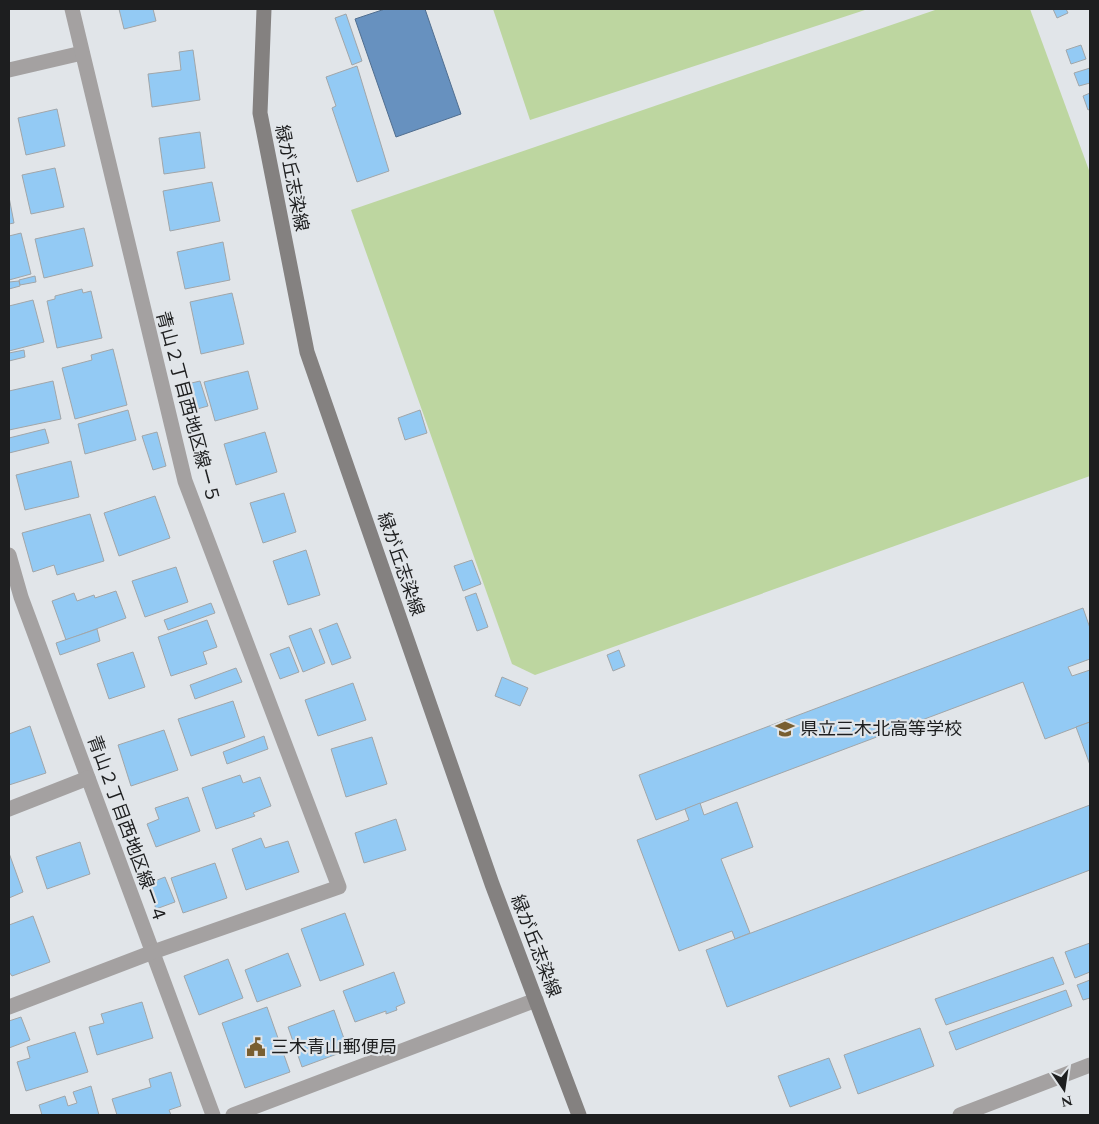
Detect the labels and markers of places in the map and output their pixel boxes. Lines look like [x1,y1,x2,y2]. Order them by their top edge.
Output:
place label: 県立三木北高等学校 [800,716,962,743]
school or university icon: 県立三木北高等学校 [774,718,796,740]
place label: 三木青山郵便局 [271,1034,397,1061]
public building icon: 三木青山郵便局 [245,1036,267,1058]

